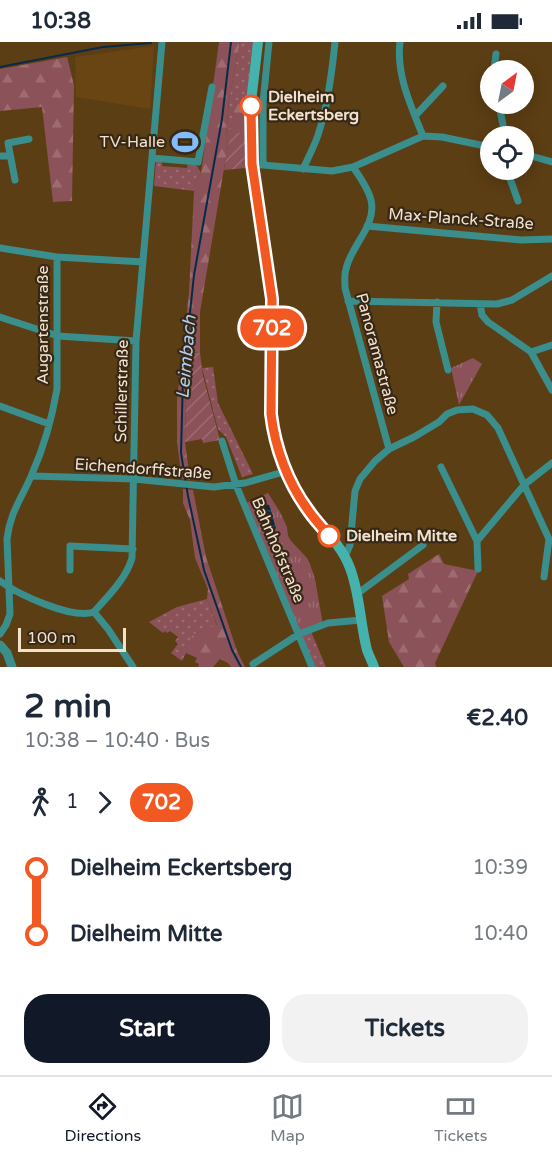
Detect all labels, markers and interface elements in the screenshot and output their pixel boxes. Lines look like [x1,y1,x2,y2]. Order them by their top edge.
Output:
text: 10:38 [30,8,91,34]
north arrow [480,60,534,114]
map controls [480,60,534,180]
place label: Dielheim Eckertsberg [268,87,359,125]
marker: Dielheim Eckertsberg [240,95,262,117]
button: locate [480,126,534,180]
sports icon: TV-Halle [170,127,200,157]
place label: TV-Halle [99,132,165,152]
street label: Max-Planck-Straße [388,204,534,234]
street label: Augartenstraße [33,265,53,385]
street label: Panoramastraße [351,291,403,417]
line badge: 702 [238,308,306,348]
water label: Leimbach [171,313,201,400]
text: 702 [252,316,292,341]
street label: Schillerstraße [111,339,133,443]
street label: Eichendorffstraße [74,454,212,484]
street label: Bahnhofstraße [247,494,309,606]
marker: Dielheim Mitte [318,525,340,547]
place label: Dielheim Mitte [346,526,457,546]
scale bar [18,625,126,652]
text: 100 m [27,628,76,648]
text: 2 min [24,687,112,726]
text: €2.40 [466,705,528,731]
text: 10:38 – 10:40 · Bus [24,729,210,753]
icon: walk [24,786,57,819]
icon: forward [88,786,121,819]
text: 1 [66,790,79,814]
text: 702 [142,790,181,815]
text: Dielheim Eckertsberg [70,855,292,881]
text: 10:39 [473,856,528,880]
text: Dielheim Mitte [70,921,223,947]
text: 10:40 [473,922,528,946]
button: Start [24,994,270,1063]
button: Tickets [282,994,528,1063]
tab: Directions [65,1090,141,1146]
tab: Map [270,1090,305,1146]
tab: Tickets [434,1090,487,1146]

